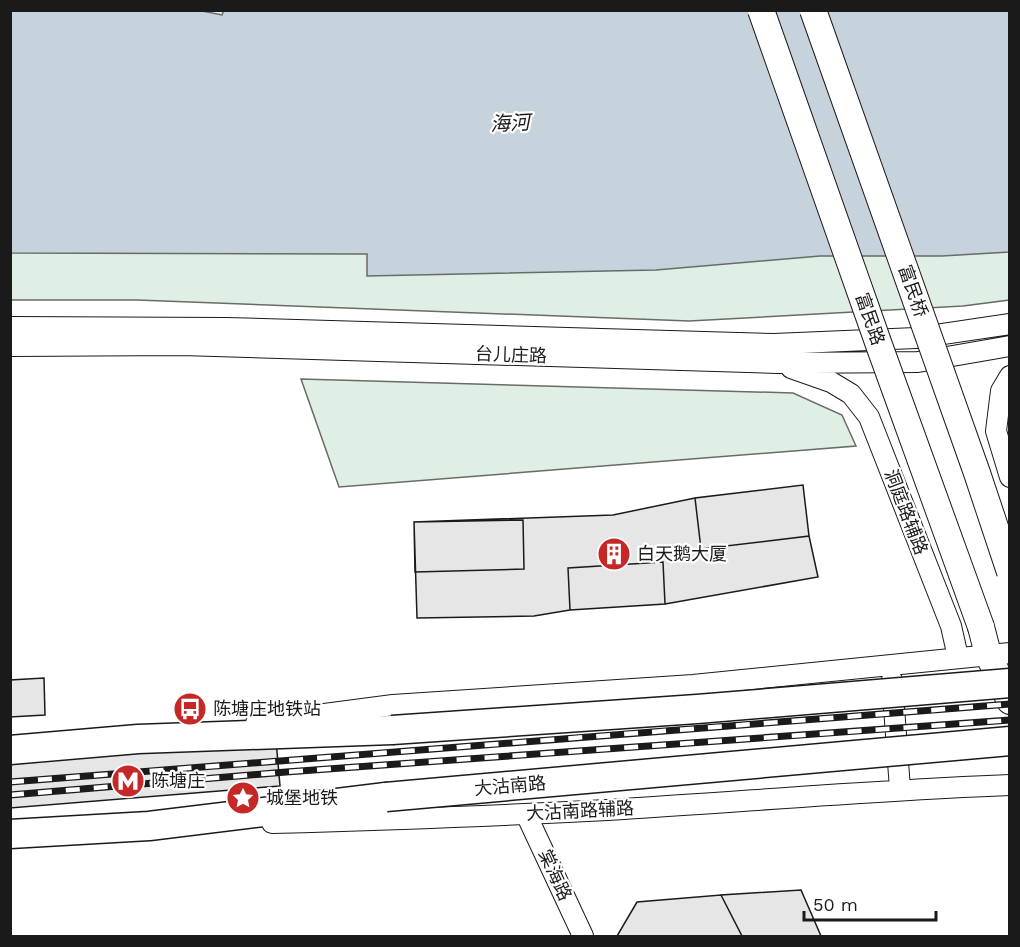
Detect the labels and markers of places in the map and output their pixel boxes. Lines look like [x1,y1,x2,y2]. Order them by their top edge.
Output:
building icon: 白天鹅大厦 [596,536,632,572]
place label: 白天鹅大厦 [637,543,727,564]
bus stop icon: 陈塘庄地铁站 [172,691,208,727]
place label: 陈塘庄地铁站 [213,698,321,719]
metro station icon: 陈塘庄 [110,763,146,799]
place label: 陈塘庄 [151,770,205,791]
place icon: 城堡地铁 [225,780,261,816]
place label: 城堡地铁 [266,787,338,808]

